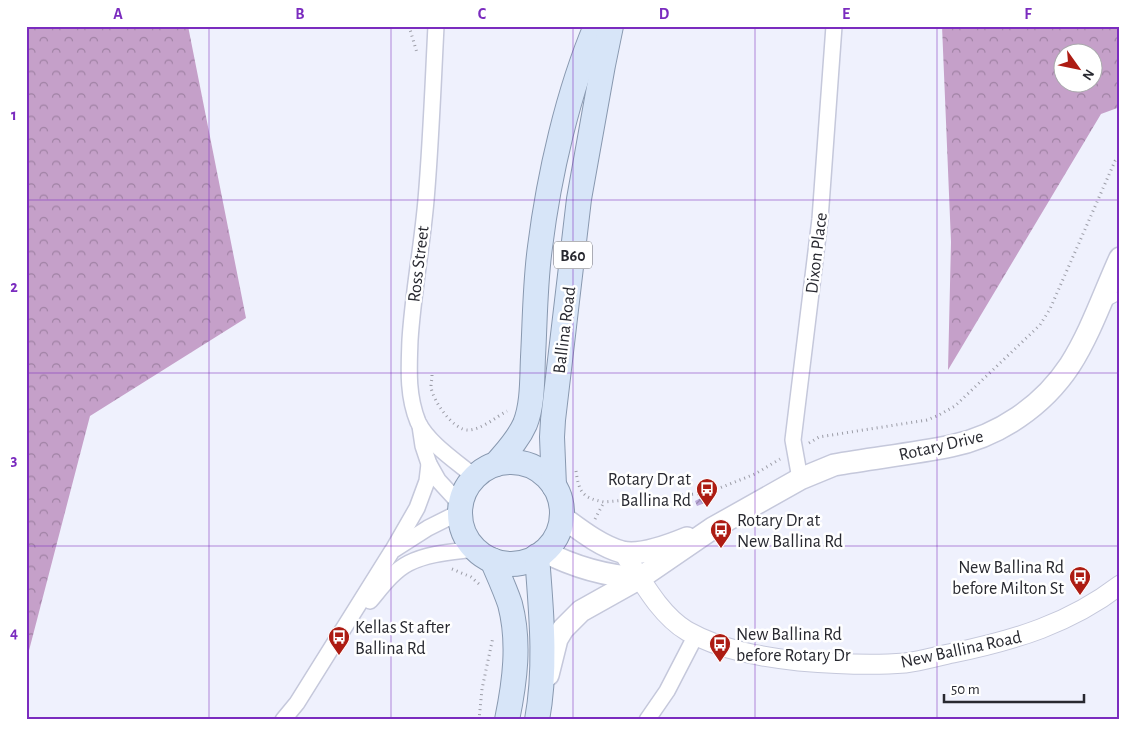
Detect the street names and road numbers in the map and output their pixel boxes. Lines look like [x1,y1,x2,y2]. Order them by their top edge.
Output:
street label: Dixon Place [803,211,831,295]
street label: Ross Street [405,225,433,303]
road number: B60 [554,242,592,268]
street label: Ballina Road [551,286,579,375]
street label: Rotary Drive [897,428,985,464]
street label: New Ballina Road [899,628,1023,672]

